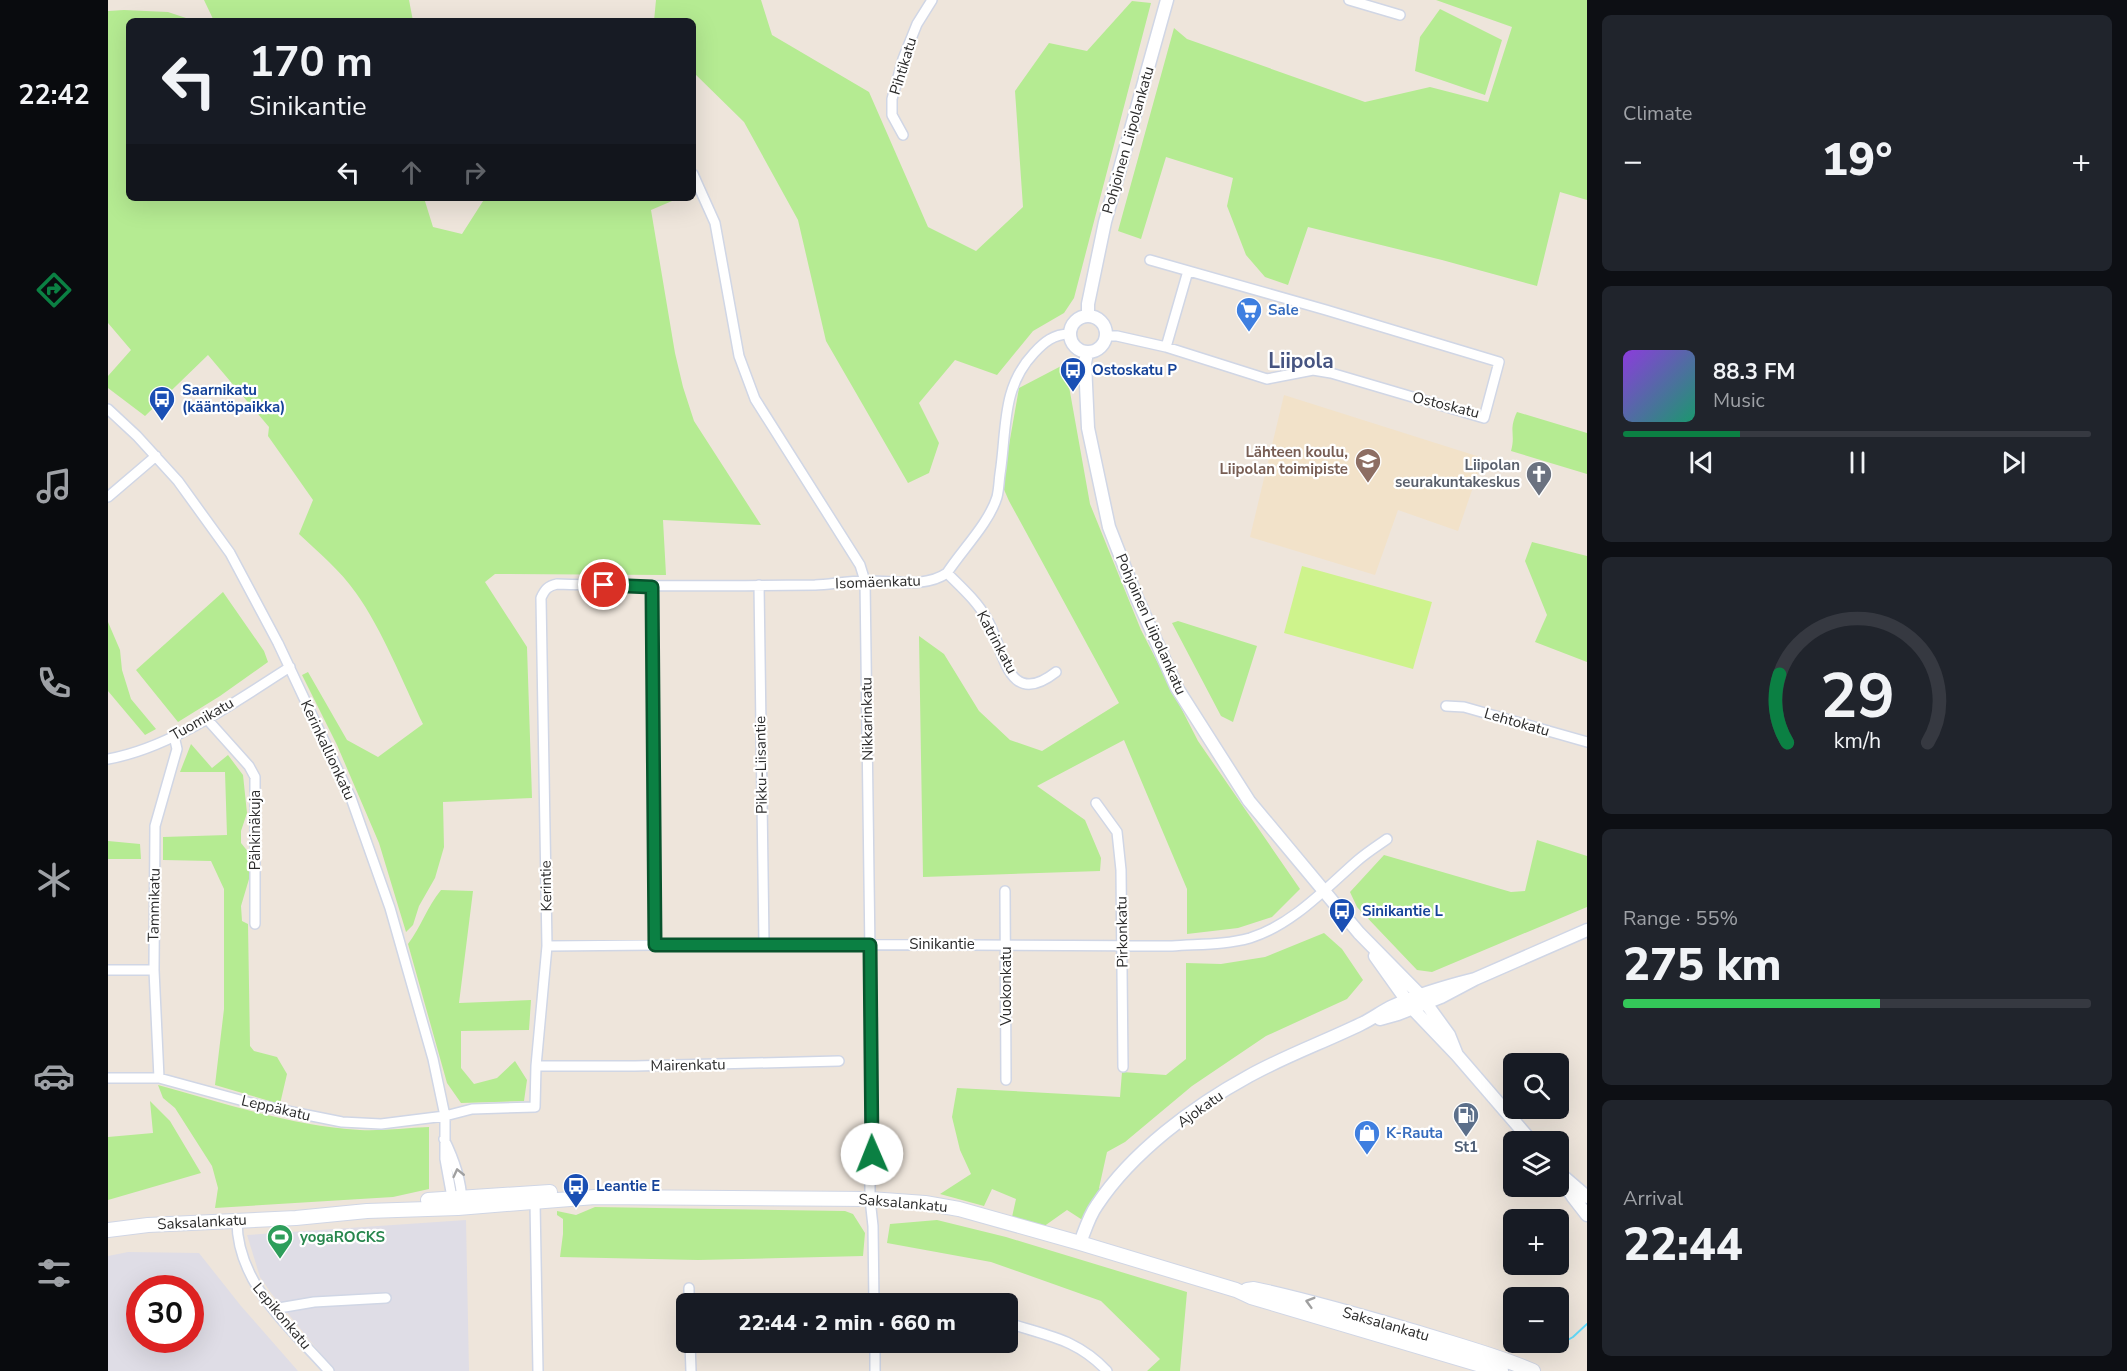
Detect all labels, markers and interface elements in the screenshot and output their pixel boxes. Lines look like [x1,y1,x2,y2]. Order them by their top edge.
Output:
text: 170 m [249,34,373,91]
street label: Pihtikatu [885,35,921,97]
icon: left [150,42,228,120]
street label: Pohjoinen Liipolankatu [1097,64,1159,216]
text: 22:42 [18,77,90,114]
text: Sinikantie [249,88,367,125]
text: Climate [1623,100,1692,127]
text: 19° [1821,130,1893,191]
text: − [1623,139,1643,184]
text: + [2071,139,2091,184]
icon: left [332,156,365,189]
icon: ahead [395,156,428,189]
icon: right [458,156,491,189]
icon: directions [33,269,75,311]
supermarket icon: Sale [1234,295,1264,333]
place label: Sale [1268,300,1299,320]
district label: Liipola [1268,347,1334,375]
bus stop icon: Ostoskatu P [1058,355,1088,393]
text: 88.3 FM [1713,357,1795,387]
place label: Ostoskatu P [1092,360,1177,380]
place label: Saarnikatu (kääntöpaikka) [182,380,285,417]
bus stop icon: Saarnikatu (kääntöpaikka) [147,384,177,422]
street label: Ostoskatu [1410,387,1482,423]
text: Music [1713,387,1765,414]
place label: Lähteen koulu, Liipolan toimipiste [1219,442,1348,479]
school or university icon: Lähteen koulu, Liipolan toimipiste [1353,446,1383,484]
icon: previous [1685,446,1718,479]
icon: pause [1841,446,1874,479]
icon: next [1997,446,2030,479]
place label: Liipolan seurakuntakeskus [1395,455,1520,492]
church icon: Liipolan seurakuntakeskus [1524,459,1554,497]
icon: music [33,465,75,507]
street label: Pohjoinen Liipolankatu [1111,550,1191,698]
pin [578,559,629,610]
icon: arrive [587,568,620,601]
street label: Isomäenkatu [835,571,921,593]
street label: Katrinkatu [972,607,1022,677]
text: 29 [1820,654,1894,739]
icon: phone [33,662,75,704]
street label: Nikkarinkatu [856,677,878,761]
street label: Tuomikatu [167,693,237,745]
street label: Kerinkallionkatu [296,697,360,803]
street label: Lehtokatu [1482,703,1552,741]
street label: Pikku-Liisantie [750,716,772,814]
text: km/h [1833,726,1881,756]
street label: Pähkinäkuja [245,790,265,870]
icon: climate [33,859,75,901]
street label: Kerintie [536,860,556,912]
street label: Tammikatu [143,868,165,942]
street label: Pirkonkatu [1111,896,1133,968]
bus stop icon: Sinikantie L [1327,896,1357,934]
place label: Sinikantie L [1362,901,1444,921]
text: Range · 55% [1623,905,1738,932]
street label: Sinikantie [909,934,975,954]
text: 275 km [1623,935,1782,996]
street label: Vuokonkatu [996,946,1016,1027]
map controls [1503,1053,1569,1353]
button: search [1503,1053,1569,1119]
street label: Mairenkatu [650,1054,726,1076]
icon: car [33,1055,75,1097]
street label: Ajokatu [1173,1086,1227,1132]
street label: Leppäkatu [239,1090,313,1126]
fuel station icon: St1 [1451,1100,1481,1138]
shop icon: K-Rauta [1352,1118,1382,1156]
position arrow [840,1122,904,1186]
place label: K-Rauta [1386,1123,1443,1143]
button: layers [1503,1131,1569,1197]
place label: St1 [1454,1137,1478,1157]
one-way arrow [452,1168,465,1178]
bus stop icon: Leantie E [561,1171,591,1209]
place label: Leantie E [596,1176,660,1196]
text: Arrival [1623,1185,1683,1212]
street label: Saksalankatu [857,1189,949,1217]
button: + [1503,1209,1569,1275]
street label: Saksalankatu [157,1210,247,1234]
text: 22:44 [1623,1215,1743,1276]
sports icon: yogaROCKS [265,1222,295,1260]
place label: yogaROCKS [299,1227,385,1247]
icon: filters [33,1252,75,1294]
speed limit sign: 30 [126,1275,204,1353]
street label: Lepikonkatu [248,1278,316,1354]
button: − [1503,1287,1569,1353]
one-way arrow [1305,1297,1316,1309]
street label: Saksalankatu [1340,1302,1432,1346]
text: 22:44 · 2 min · 660 m [738,1308,956,1338]

